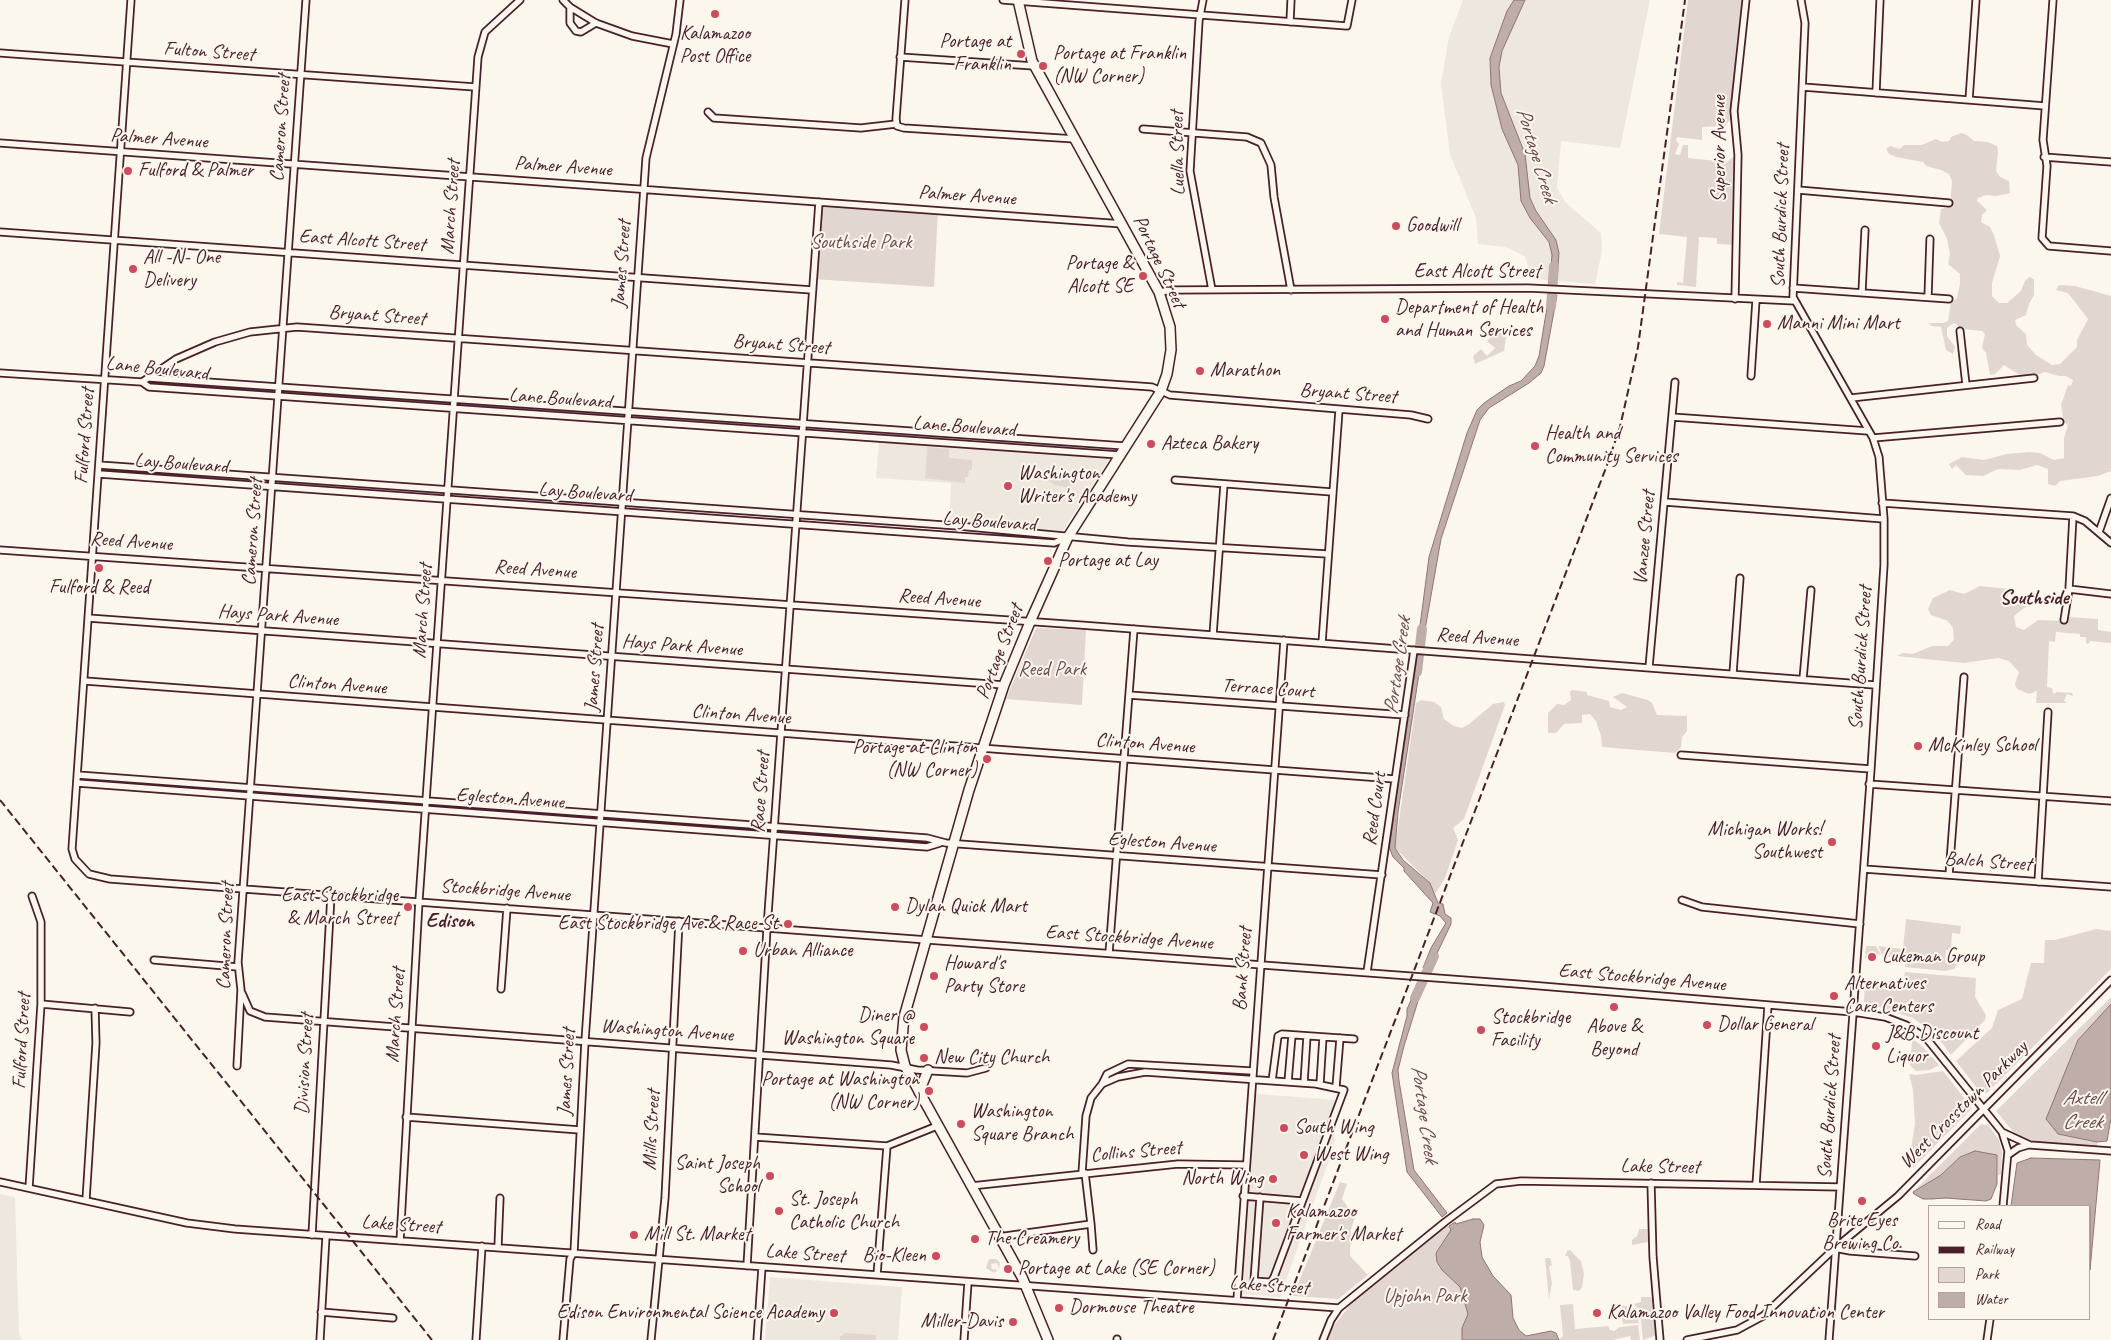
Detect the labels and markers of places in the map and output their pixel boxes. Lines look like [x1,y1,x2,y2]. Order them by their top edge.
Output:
marker: Kalamazoo Post Office [709,8,721,20]
place label: Kalamazoo Post Office [680,22,750,69]
place label: Portage at Franklin [940,30,1011,77]
place label: Portage at Franklin (NW Corner) [1053,42,1186,89]
marker: Portage at Franklin [1015,48,1027,60]
marker: Portage at Franklin (NW Corner) [1037,60,1049,72]
place label: Fulford & Palmer [138,159,253,183]
marker: Fulford & Palmer [122,165,134,177]
place label: Goodwill [1406,214,1459,238]
marker: Goodwill [1390,220,1402,232]
place label: All -N- One Delivery [143,246,220,293]
place label: Portage & Alcott SE [1066,252,1133,299]
marker: All -N- One Delivery [127,263,139,275]
marker: Portage & Alcott SE [1137,270,1149,282]
place label: Department of Health and Human Services [1395,296,1543,343]
place label: Manni Mini Mart [1777,312,1900,336]
marker: Department of Health and Human Services [1379,313,1391,325]
marker: Manni Mini Mart [1761,318,1773,330]
place label: Marathon [1210,359,1280,383]
marker: Marathon [1194,365,1206,377]
place label: Health and Community Services [1545,422,1678,469]
place label: Azteca Bakery [1161,432,1258,456]
marker: Azteca Bakery [1145,438,1157,450]
marker: Health and Community Services [1529,440,1541,452]
place label: Washington Writer's Academy [1018,462,1136,509]
marker: Washington Writer's Academy [1002,480,1014,492]
place label: Portage at Lay [1058,549,1158,573]
marker: Portage at Lay [1042,555,1054,567]
marker: Fulford & Reed [93,562,105,574]
place label: Fulford & Reed [49,576,149,600]
place label: McKinley School [1928,734,2037,758]
place label: Portage at Clinton (NW Corner) [852,736,977,783]
marker: McKinley School [1912,740,1924,752]
marker: Portage at Clinton (NW Corner) [981,753,993,765]
place label: Michigan Works! Southwest [1708,818,1822,865]
marker: Michigan Works! Southwest [1826,836,1838,848]
place label: East Stockbridge & March Street [281,884,398,931]
place label: Dylan Quick Mart [905,895,1027,919]
marker: East Stockbridge & March Street [402,901,414,913]
marker: Dylan Quick Mart [889,901,901,913]
place label: East Stockbridge Ave & Race St [558,912,778,936]
marker: East Stockbridge Ave & Race St [782,918,794,930]
place label: Urban Alliance [753,939,852,963]
marker: Urban Alliance [737,945,749,957]
place label: Lukeman Group [1882,945,1984,969]
marker: Lukeman Group [1866,951,1878,963]
place label: Howard's Party Store [944,952,1024,999]
marker: Howard's Party Store [928,970,940,982]
place label: Alternatives Care Centers [1844,972,1933,1019]
marker: Alternatives Care Centers [1828,990,1840,1002]
marker: Above & Beyond [1608,1001,1620,1013]
place label: Diner @ Washington Square [782,1004,914,1051]
place label: Stockbridge Facility [1491,1006,1570,1053]
place label: Dollar General [1717,1013,1813,1037]
place label: Above & Beyond [1586,1015,1642,1062]
marker: Dollar General [1701,1019,1713,1031]
marker: Diner @ Washington Square [918,1021,930,1033]
place label: J&B Discount Liquor [1886,1022,1978,1069]
marker: Stockbridge Facility [1475,1024,1487,1036]
marker: J&B Discount Liquor [1870,1040,1882,1052]
place label: New City Church [934,1046,1049,1070]
marker: New City Church [918,1052,930,1064]
place label: Portage at Washington (NW Corner) [761,1068,919,1115]
marker: Portage at Washington (NW Corner) [923,1085,935,1097]
place label: Washington Square Branch [971,1100,1074,1147]
place label: South Wing [1294,1116,1373,1140]
marker: Washington Square Branch [955,1118,967,1130]
marker: South Wing [1278,1122,1290,1134]
place label: West Wing [1314,1143,1388,1167]
marker: West Wing [1298,1149,1310,1161]
place label: Saint Joseph School [675,1152,760,1199]
place label: North Wing [1181,1167,1263,1191]
marker: Saint Joseph School [764,1170,776,1182]
marker: North Wing [1267,1173,1279,1185]
place label: St. Joseph Catholic Church [789,1188,899,1235]
marker: Brite Eyes Brewing Co. [1856,1195,1868,1207]
place label: Kalamazoo Farmer's Market [1286,1200,1401,1247]
marker: St. Joseph Catholic Church [773,1205,785,1217]
place label: Brite Eyes Brewing Co. [1822,1209,1902,1256]
marker: Kalamazoo Farmer's Market [1270,1217,1282,1229]
place label: Mill St. Market [644,1223,750,1247]
place label: The Creamery [985,1227,1079,1251]
marker: Mill St. Market [628,1229,640,1241]
marker: The Creamery [969,1233,981,1245]
place label: Bio-Kleen [863,1244,926,1268]
marker: Bio-Kleen [930,1250,942,1262]
place label: Portage at Lake (SE Corner) [1018,1257,1215,1281]
marker: Portage at Lake (SE Corner) [1002,1263,1014,1275]
place label: Dormouse Theatre [1069,1296,1194,1320]
place label: Edison Environmental Science Academy [557,1301,824,1325]
place label: Kalamazoo Valley Food Innovation Center [1607,1301,1884,1325]
marker: Dormouse Theatre [1053,1302,1065,1314]
marker: Edison Environmental Science Academy [828,1307,840,1319]
marker: Kalamazoo Valley Food Innovation Center [1591,1307,1603,1319]
place label: Miller-Davis [921,1310,1003,1334]
marker: Miller-Davis [1007,1316,1019,1328]

